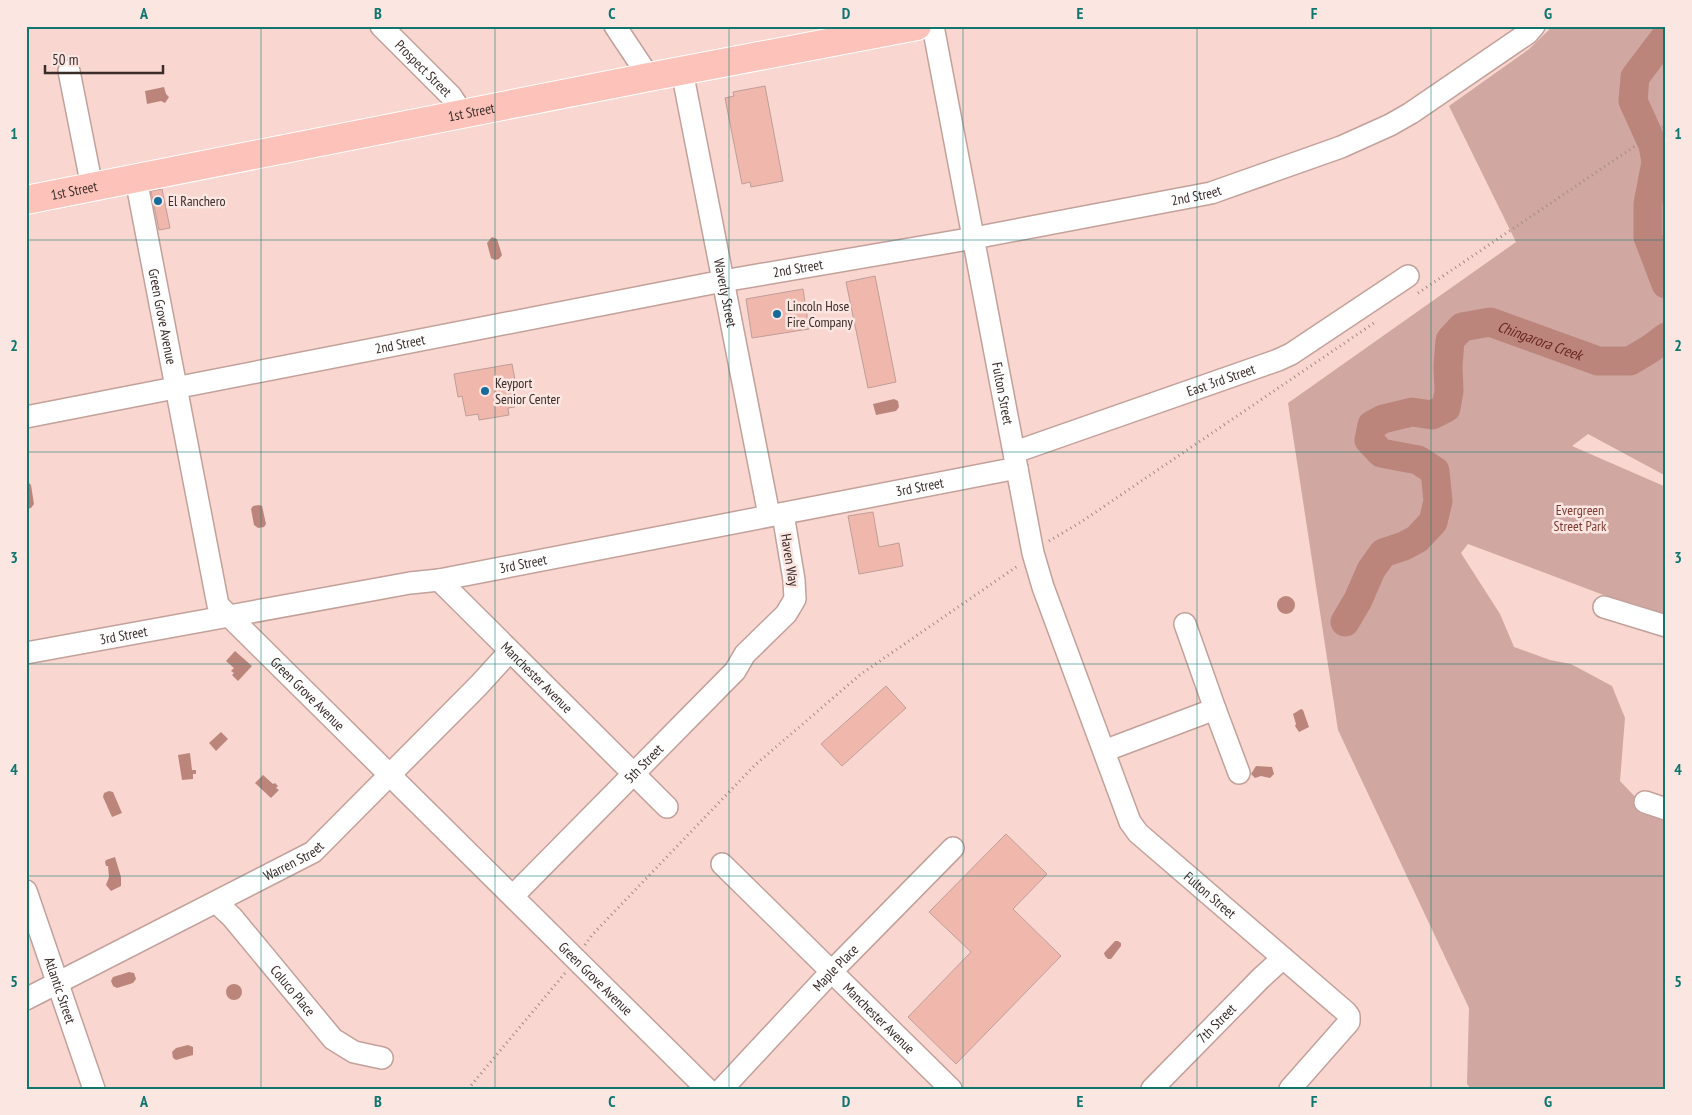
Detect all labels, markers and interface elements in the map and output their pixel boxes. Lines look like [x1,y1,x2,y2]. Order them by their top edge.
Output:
text: A [139,3,149,23]
text: B [374,3,382,23]
text: C [608,3,616,23]
text: D [842,3,851,23]
text: E [1077,3,1084,23]
text: F [1311,3,1318,23]
text: G [1544,3,1552,23]
street label: Prospect Street [391,36,456,101]
scale bar [45,42,162,74]
text: 50 m [52,50,78,69]
street label: 1st Street [447,99,496,125]
text: 1 [10,123,18,143]
text: 1 [1674,123,1682,143]
street label: 1st Street [49,177,99,204]
street label: 2nd Street [1170,181,1224,209]
place label: El Ranchero [168,192,226,210]
marker: El Ranchero [152,195,164,207]
street label: 2nd Street [771,255,824,281]
street label: Waverly Street [710,257,741,329]
street label: Green Grove Avenue [144,267,181,366]
place label: Lincoln Hose Fire Company [787,297,853,331]
marker: Lincoln Hose Fire Company [771,308,783,320]
water label: Chingarora Creek [1495,316,1587,365]
street label: 2nd Street [373,330,427,358]
text: 2 [10,335,18,355]
text: 2 [1674,335,1682,355]
street label: East 3rd Street [1184,360,1258,400]
street label: Fulton Street [988,361,1017,426]
place label: Keyport Senior Center [495,374,560,408]
marker: Keyport Senior Center [479,385,491,397]
street label: 3rd Street [894,473,945,500]
park label: Evergreen Street Park [1554,501,1607,535]
street label: Haven Way [777,532,803,588]
text: 3 [10,547,18,567]
text: 3 [1674,547,1682,567]
street label: 3rd Street [498,550,548,577]
street label: 3rd Street [98,622,149,648]
street label: Manchester Avenue [497,638,577,717]
street label: Green Grove Avenue [267,653,349,735]
street label: 5th Street [620,740,667,787]
text: 4 [10,759,18,779]
text: 4 [1674,759,1682,779]
street label: Warren Street [260,837,328,885]
street label: Fulton Street [1180,868,1240,922]
street label: Green Grove Avenue [555,938,637,1019]
street label: Maple Place [809,940,862,995]
street label: Atlantic Street [40,955,80,1026]
street label: Coluco Place [267,961,319,1020]
text: 5 [10,971,18,991]
text: 5 [1674,971,1682,991]
street label: Manchester Avenue [839,979,919,1058]
street label: 7th Street [1193,1000,1240,1047]
text: A [139,1091,149,1111]
text: B [374,1091,382,1111]
text: C [608,1091,616,1111]
text: D [842,1091,851,1111]
text: E [1077,1091,1084,1111]
text: F [1311,1091,1318,1111]
text: G [1544,1091,1552,1111]

